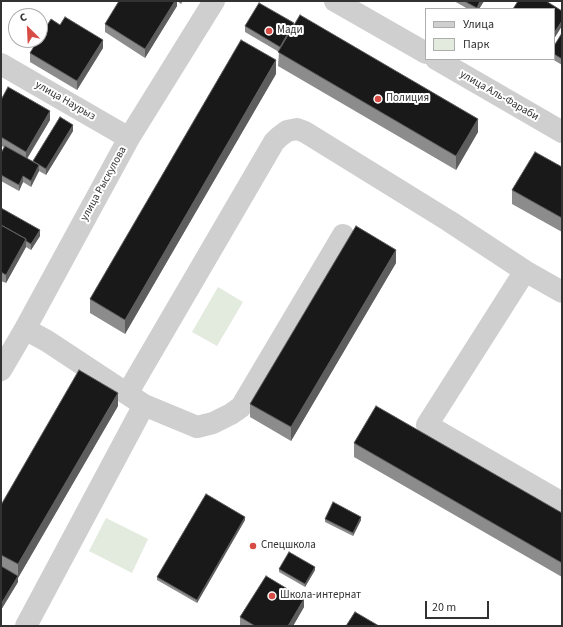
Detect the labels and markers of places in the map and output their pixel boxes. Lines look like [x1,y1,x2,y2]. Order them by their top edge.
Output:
place label: Мади [277,24,303,38]
marker: Мади [264,26,274,36]
place label: Полиция [386,92,429,106]
marker: Полиция [373,94,383,104]
place label: Спецшкола [261,539,316,553]
marker: Спецшкола [248,541,258,551]
place label: Школа-интернат [280,589,361,603]
marker: Школа-интернат [267,591,277,601]

